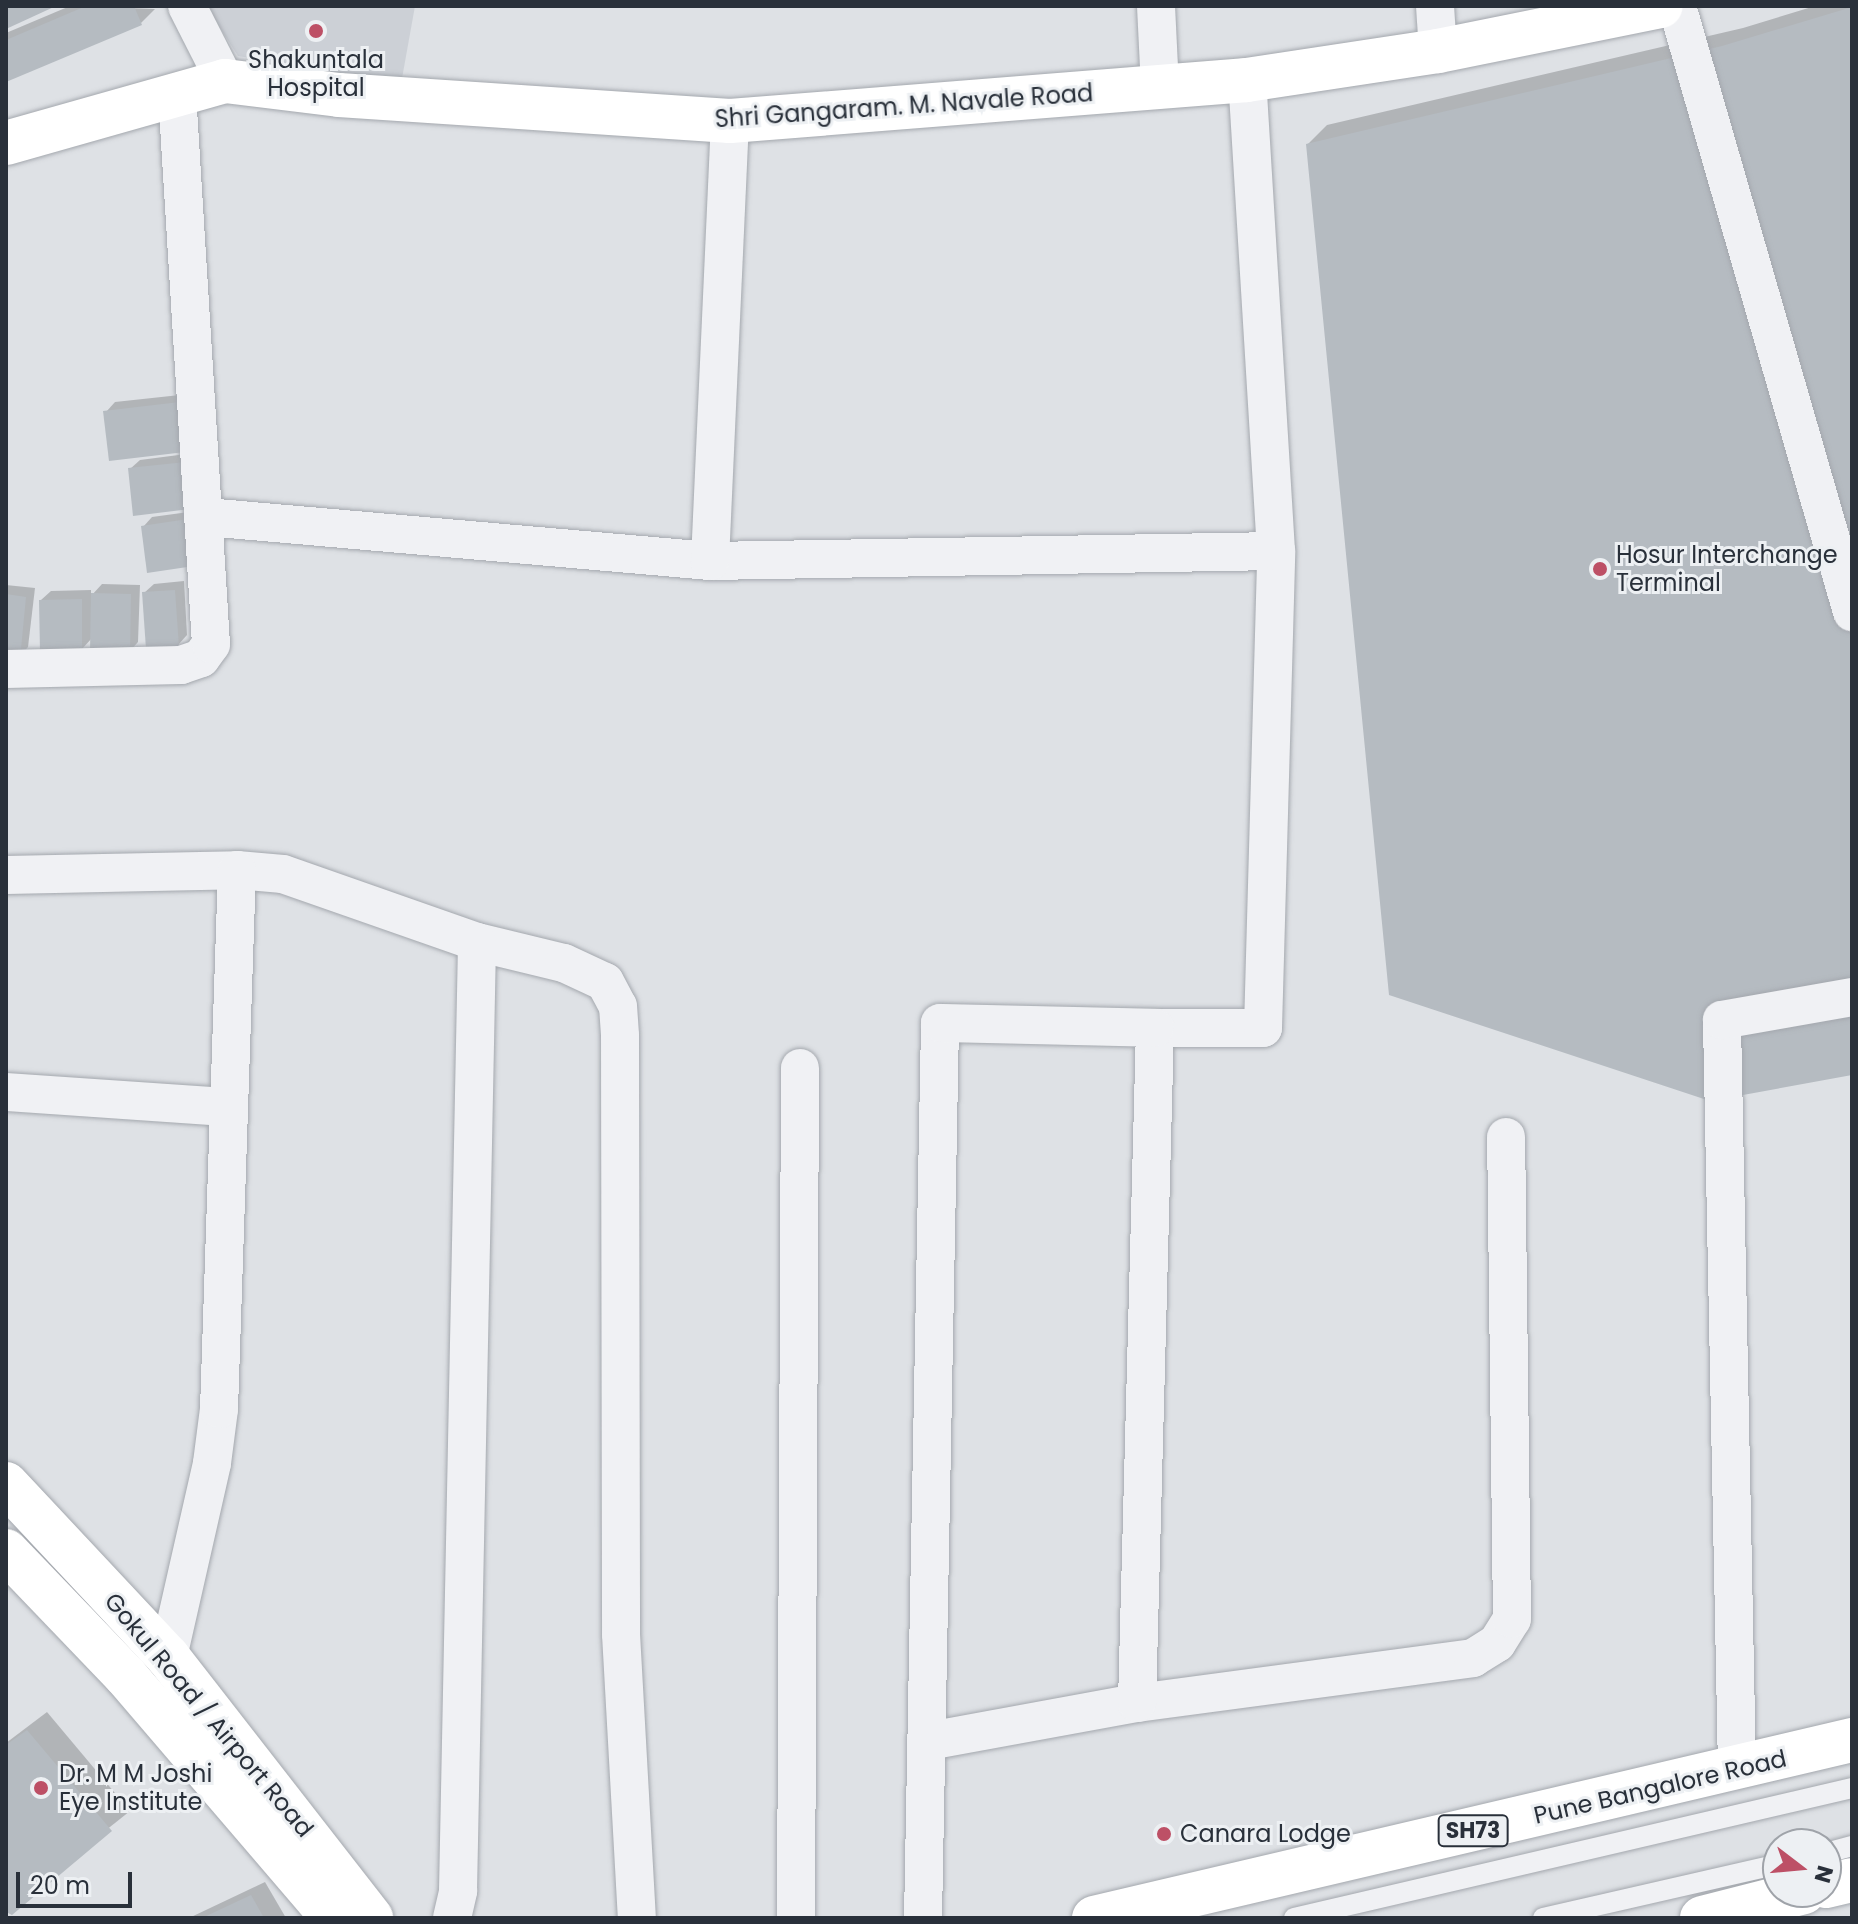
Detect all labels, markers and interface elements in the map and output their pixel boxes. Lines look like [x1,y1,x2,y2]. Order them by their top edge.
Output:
marker: Shakuntala Hospital [305,20,327,42]
place label: Shakuntala Hospital [248,46,384,102]
street label: Shri Gangaram. M. Navale Road [714,78,1094,134]
place label: Hosur Interchange Terminal [1616,541,1838,597]
marker: Hosur Interchange Terminal [1591,560,1609,578]
street label: Gokul Road / Airport Road [98,1587,320,1843]
street label: Pune Bangalore Road [1531,1744,1789,1830]
place label: Dr. M M Joshi Eye Institute [59,1760,212,1816]
marker: Dr. M M Joshi Eye Institute [30,1777,52,1799]
road number: SH73 [1437,1813,1509,1849]
place label: Canara Lodge [1180,1820,1351,1848]
marker: Canara Lodge [1155,1825,1173,1843]
north arrow [1762,1828,1842,1908]
scale bar [20,1856,136,1906]
text: N [1806,1862,1841,1886]
text: 20 m [30,1869,90,1902]

